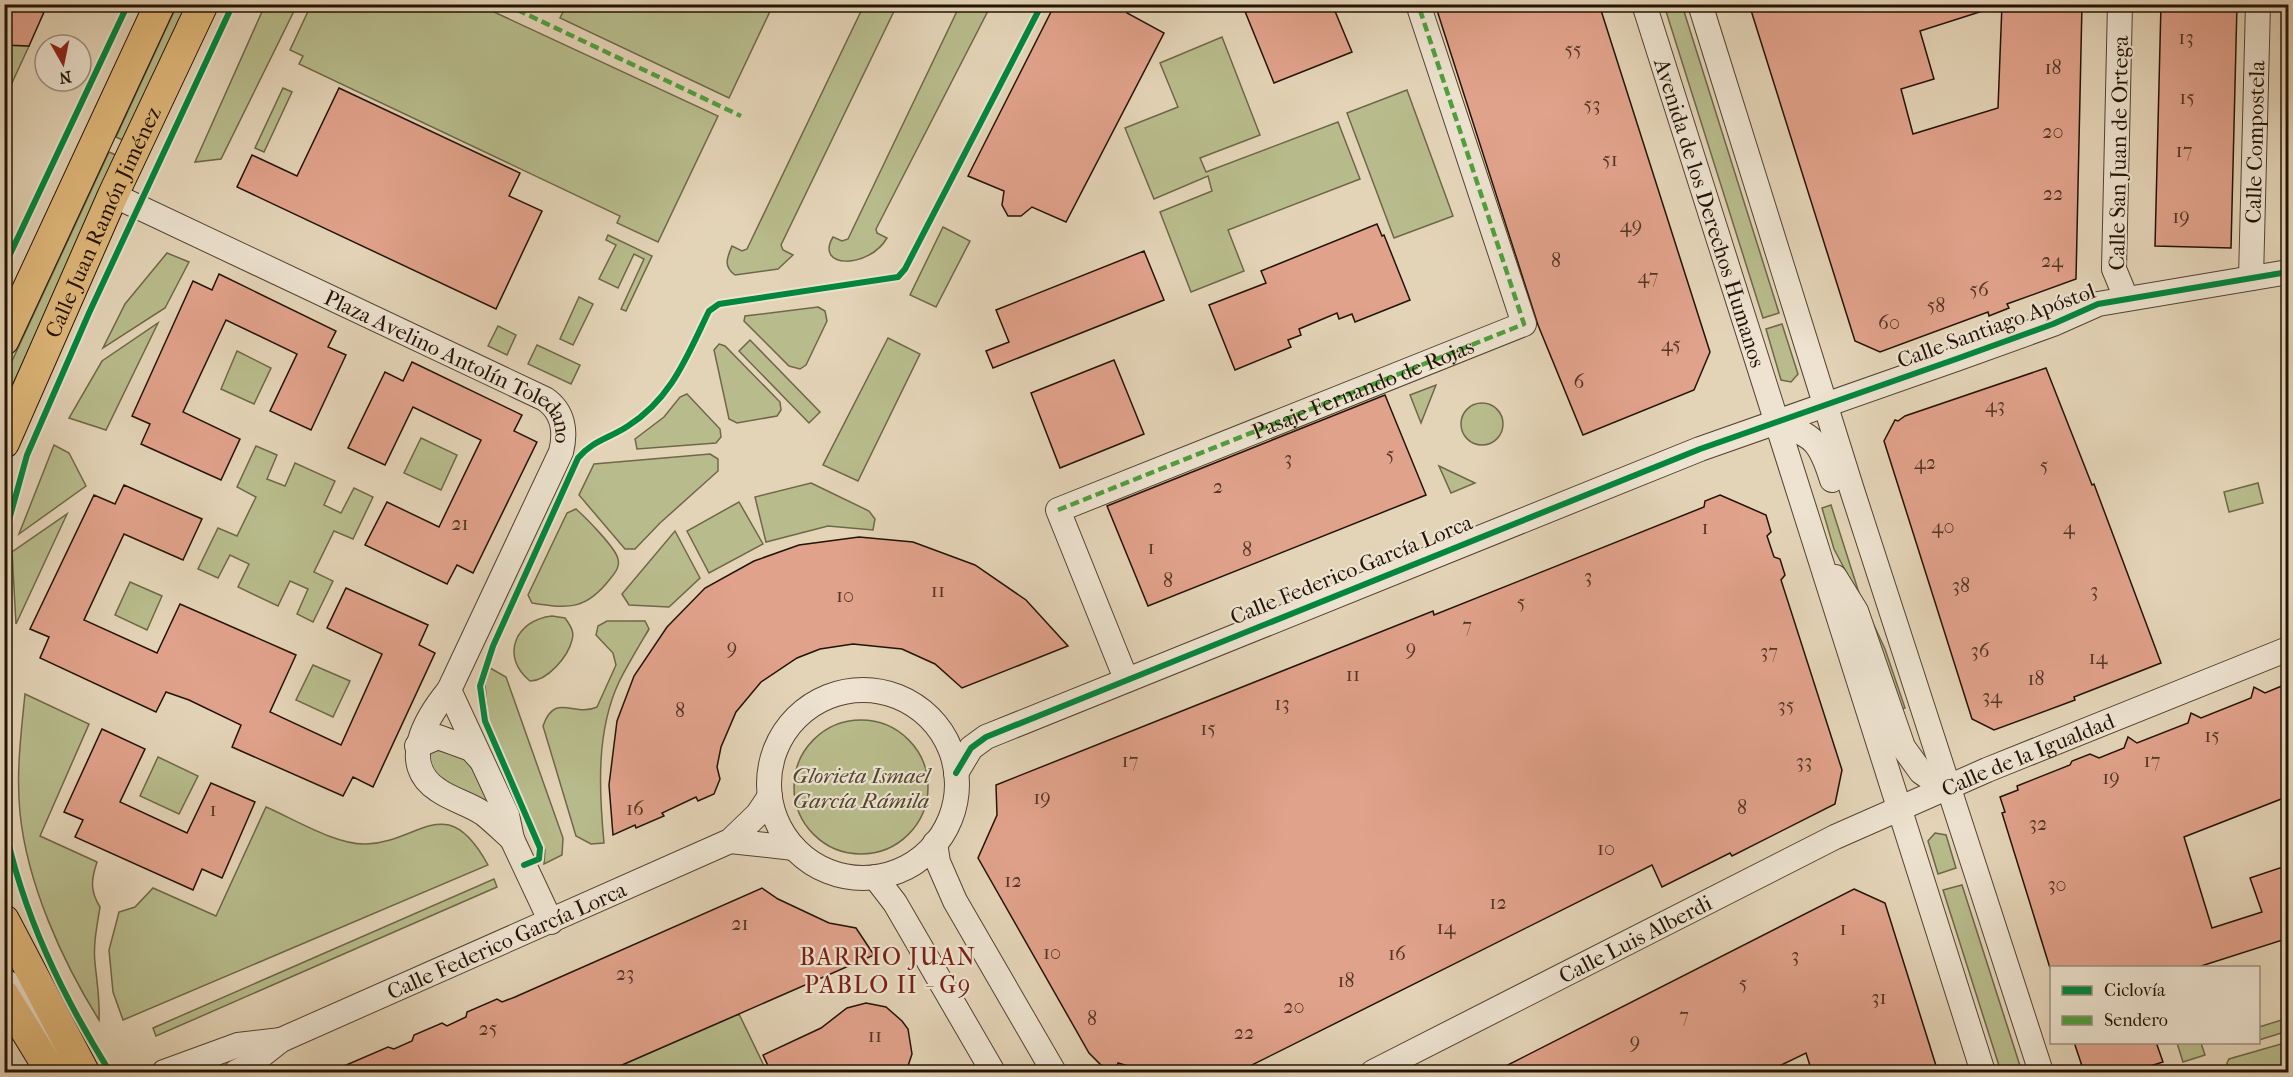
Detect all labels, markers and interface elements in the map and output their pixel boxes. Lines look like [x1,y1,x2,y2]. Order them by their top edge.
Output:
house number: 13 [2178,26,2194,49]
north arrow [33,33,93,93]
street label: Calle San Juan de Ortega [2104,35,2134,271]
house number: 55 [1564,38,1582,61]
street label: Avenida de los Derechos Humanos [1648,54,1770,371]
house number: 18 [2044,56,2062,79]
street label: Calle Compostela [2240,59,2271,224]
text: N [57,67,73,88]
house number: 15 [2179,86,2195,109]
house number: 53 [1584,93,1600,116]
street label: Calle Juan Ramón Jiménez [40,102,167,342]
house number: 20 [2042,120,2064,143]
house number: 17 [2176,139,2193,162]
house number: 51 [1602,148,1618,171]
house number: 22 [2043,182,2063,205]
house number: 19 [2172,205,2190,228]
house number: 49 [1620,214,1642,237]
house number: 8 [1551,249,1561,272]
house number: 24 [2041,249,2064,272]
house number: 47 [1638,265,1659,288]
street label: Calle Santiago Apóstol [1894,278,2099,374]
house number: 56 [1969,278,1989,301]
street label: Plaza Avelino Antolín Toledano [320,285,576,444]
house number: 58 [1927,294,1945,317]
house number: 60 [1878,311,1900,334]
street label: Pasaje Fernando de Rojas [1248,333,1478,445]
house number: 45 [1661,333,1681,356]
house number: 6 [1574,370,1585,393]
house number: 43 [1985,394,2005,417]
house number: 5 [1386,443,1394,466]
house number: 3 [1284,447,1292,470]
house number: 42 [1914,451,1936,474]
house number: 5 [2040,454,2048,477]
house number: 2 [1213,475,1223,498]
street label: Calle Federico García Lorca [1226,509,1477,630]
house number: 21 [451,512,469,535]
house number: 40 [1932,515,1954,538]
house number: 1 [1701,516,1709,539]
house number: 4 [2063,516,2076,539]
house number: 1 [1147,536,1155,559]
house number: 8 [1242,538,1252,561]
house number: 3 [1584,565,1592,588]
house number: 8 [1163,569,1173,592]
house number: 38 [1952,574,1970,597]
house number: 11 [931,579,945,602]
house number: 3 [2090,579,2098,602]
house number: 10 [836,584,854,607]
house number: 5 [1517,591,1525,614]
house number: 7 [1462,614,1472,637]
house number: 9 [727,636,737,659]
house number: 9 [1406,637,1416,660]
house number: 36 [1970,639,1990,662]
house number: 37 [1760,640,1778,663]
house number: 14 [2089,646,2109,669]
house number: 11 [1346,663,1360,686]
house number: 18 [2027,667,2045,690]
house number: 34 [1982,685,2003,708]
house number: 13 [1274,692,1290,715]
house number: 35 [1778,694,1794,717]
house number: 8 [675,699,685,722]
street label: Calle de la Igualdad [1938,708,2119,802]
house number: 15 [1200,717,1216,740]
house number: 15 [2204,724,2220,747]
house number: 17 [1122,749,1139,772]
house number: 17 [2144,749,2161,772]
house number: 33 [1796,750,1812,773]
park label: Glorieta Ismael García Rámila [792,763,932,814]
house number: 19 [2102,766,2120,789]
house number: 19 [1033,786,1051,809]
house number: 8 [1737,796,1747,819]
house number: 16 [626,797,644,820]
house number: 1 [209,798,217,821]
house number: 32 [2029,812,2047,835]
house number: 10 [1597,837,1615,860]
house number: 12 [1004,869,1022,892]
house number: 30 [2047,873,2067,896]
street label: Calle Federico García Lorca [383,876,631,1005]
street label: Calle Luis Alberdi [1555,890,1717,989]
house number: 12 [1489,891,1507,914]
house number: 21 [731,912,749,935]
house number: 14 [1437,916,1457,939]
house number: 1 [1839,917,1847,940]
house number: 10 [1043,941,1061,964]
house number: 16 [1388,942,1406,965]
district label: BARRIO JUAN PABLO II - G9 [799,943,977,999]
house number: 3 [1791,944,1799,967]
house number: 23 [616,962,634,985]
legend [2050,966,2260,1044]
house number: 18 [1337,969,1355,992]
house number: 5 [1739,972,1747,995]
text: Ciclovía [2104,980,2166,1001]
house number: 31 [1871,986,1887,1009]
house number: 20 [1283,995,1305,1018]
house number: 7 [1679,1004,1689,1027]
house number: 8 [1087,1007,1097,1030]
text: Sendero [2104,1010,2168,1031]
house number: 25 [479,1017,497,1040]
house number: 22 [1234,1021,1254,1044]
house number: 11 [868,1024,882,1047]
house number: 9 [1630,1030,1640,1053]

